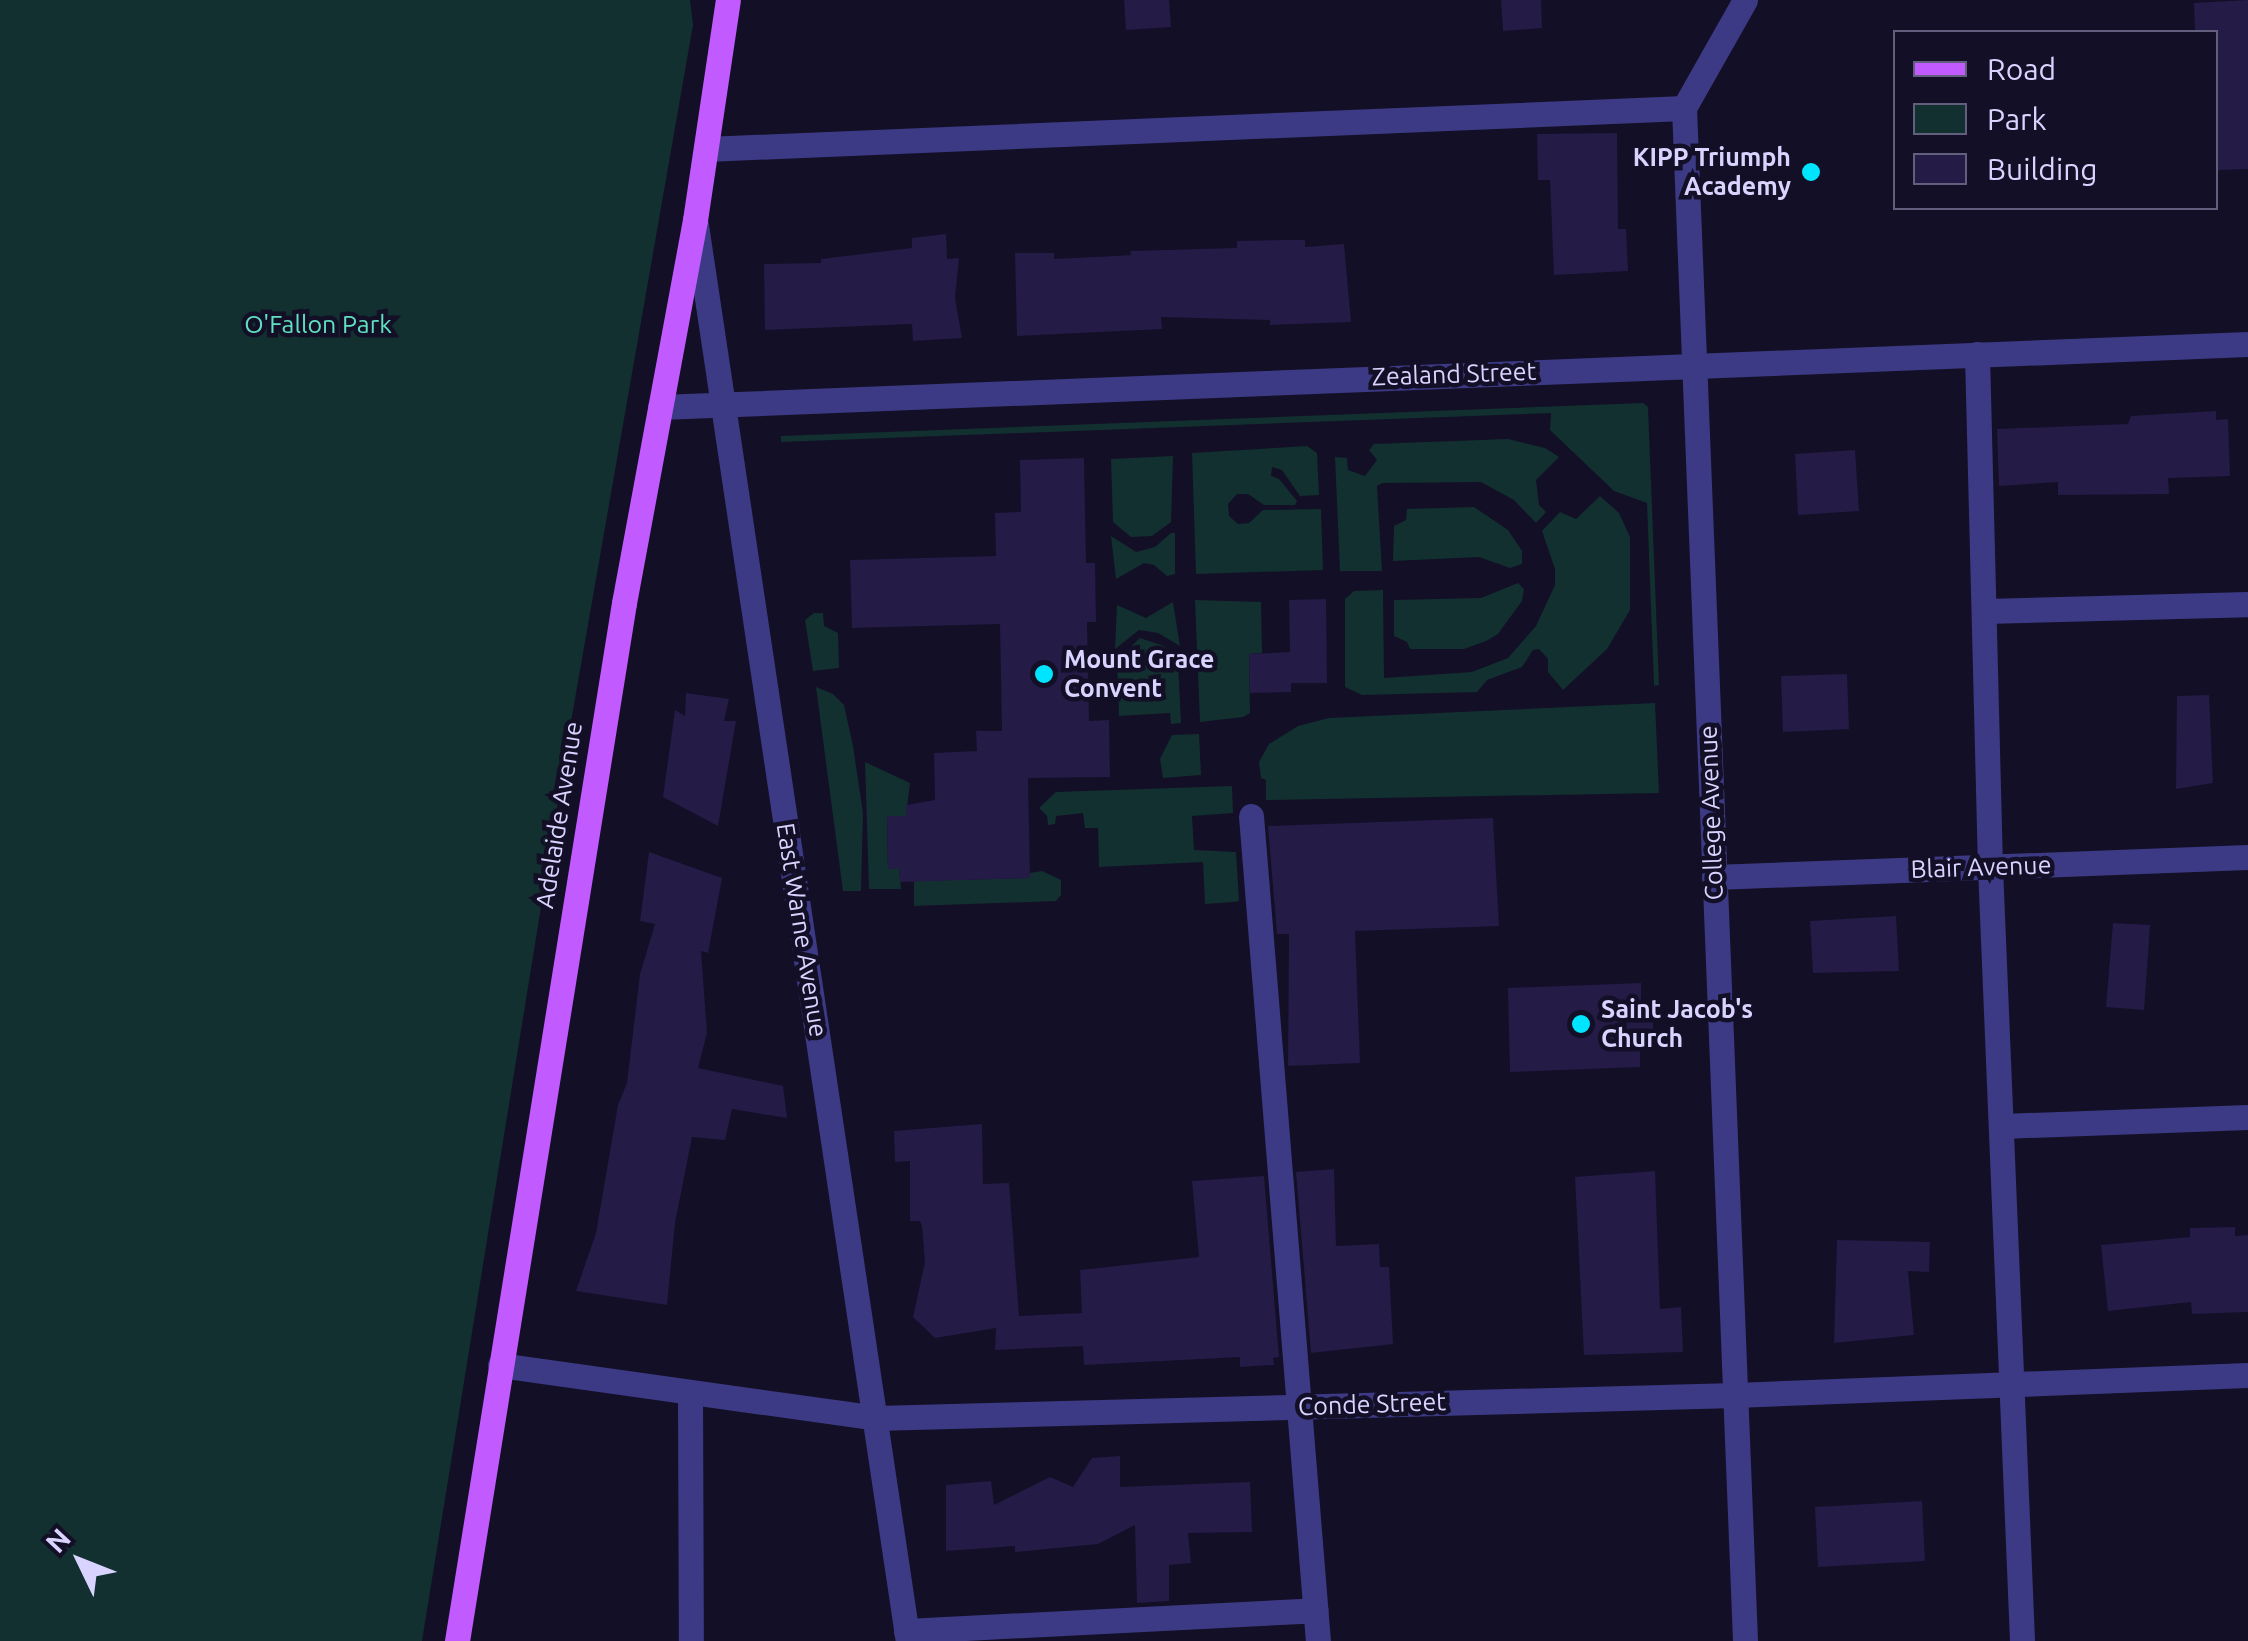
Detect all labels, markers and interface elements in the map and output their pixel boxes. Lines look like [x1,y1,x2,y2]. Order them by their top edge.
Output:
legend [1893,30,2218,210]
text: Road [1987,52,2056,86]
text: Park [1987,102,2047,136]
place label: KIPP Triumph Academy [1633,143,1791,202]
text: Building [1987,152,2098,186]
marker: KIPP Triumph Academy [1800,161,1822,183]
park label: O'Fallon Park [244,309,392,339]
street label: Zealand Street [1371,356,1537,392]
place label: Mount Grace Convent [1064,645,1214,704]
marker: Mount Grace Convent [1033,663,1055,685]
street label: Adelaide Avenue [529,720,589,910]
street label: College Avenue [1693,725,1729,901]
street label: East Warne Avenue [770,821,834,1039]
street label: Blair Avenue [1910,850,2052,884]
place label: Saint Jacob's Church [1601,995,1753,1054]
marker: Saint Jacob's Church [1570,1013,1592,1035]
street label: Conde Street [1297,1386,1447,1422]
north arrow [30,1511,130,1611]
text: N [39,1522,76,1558]

